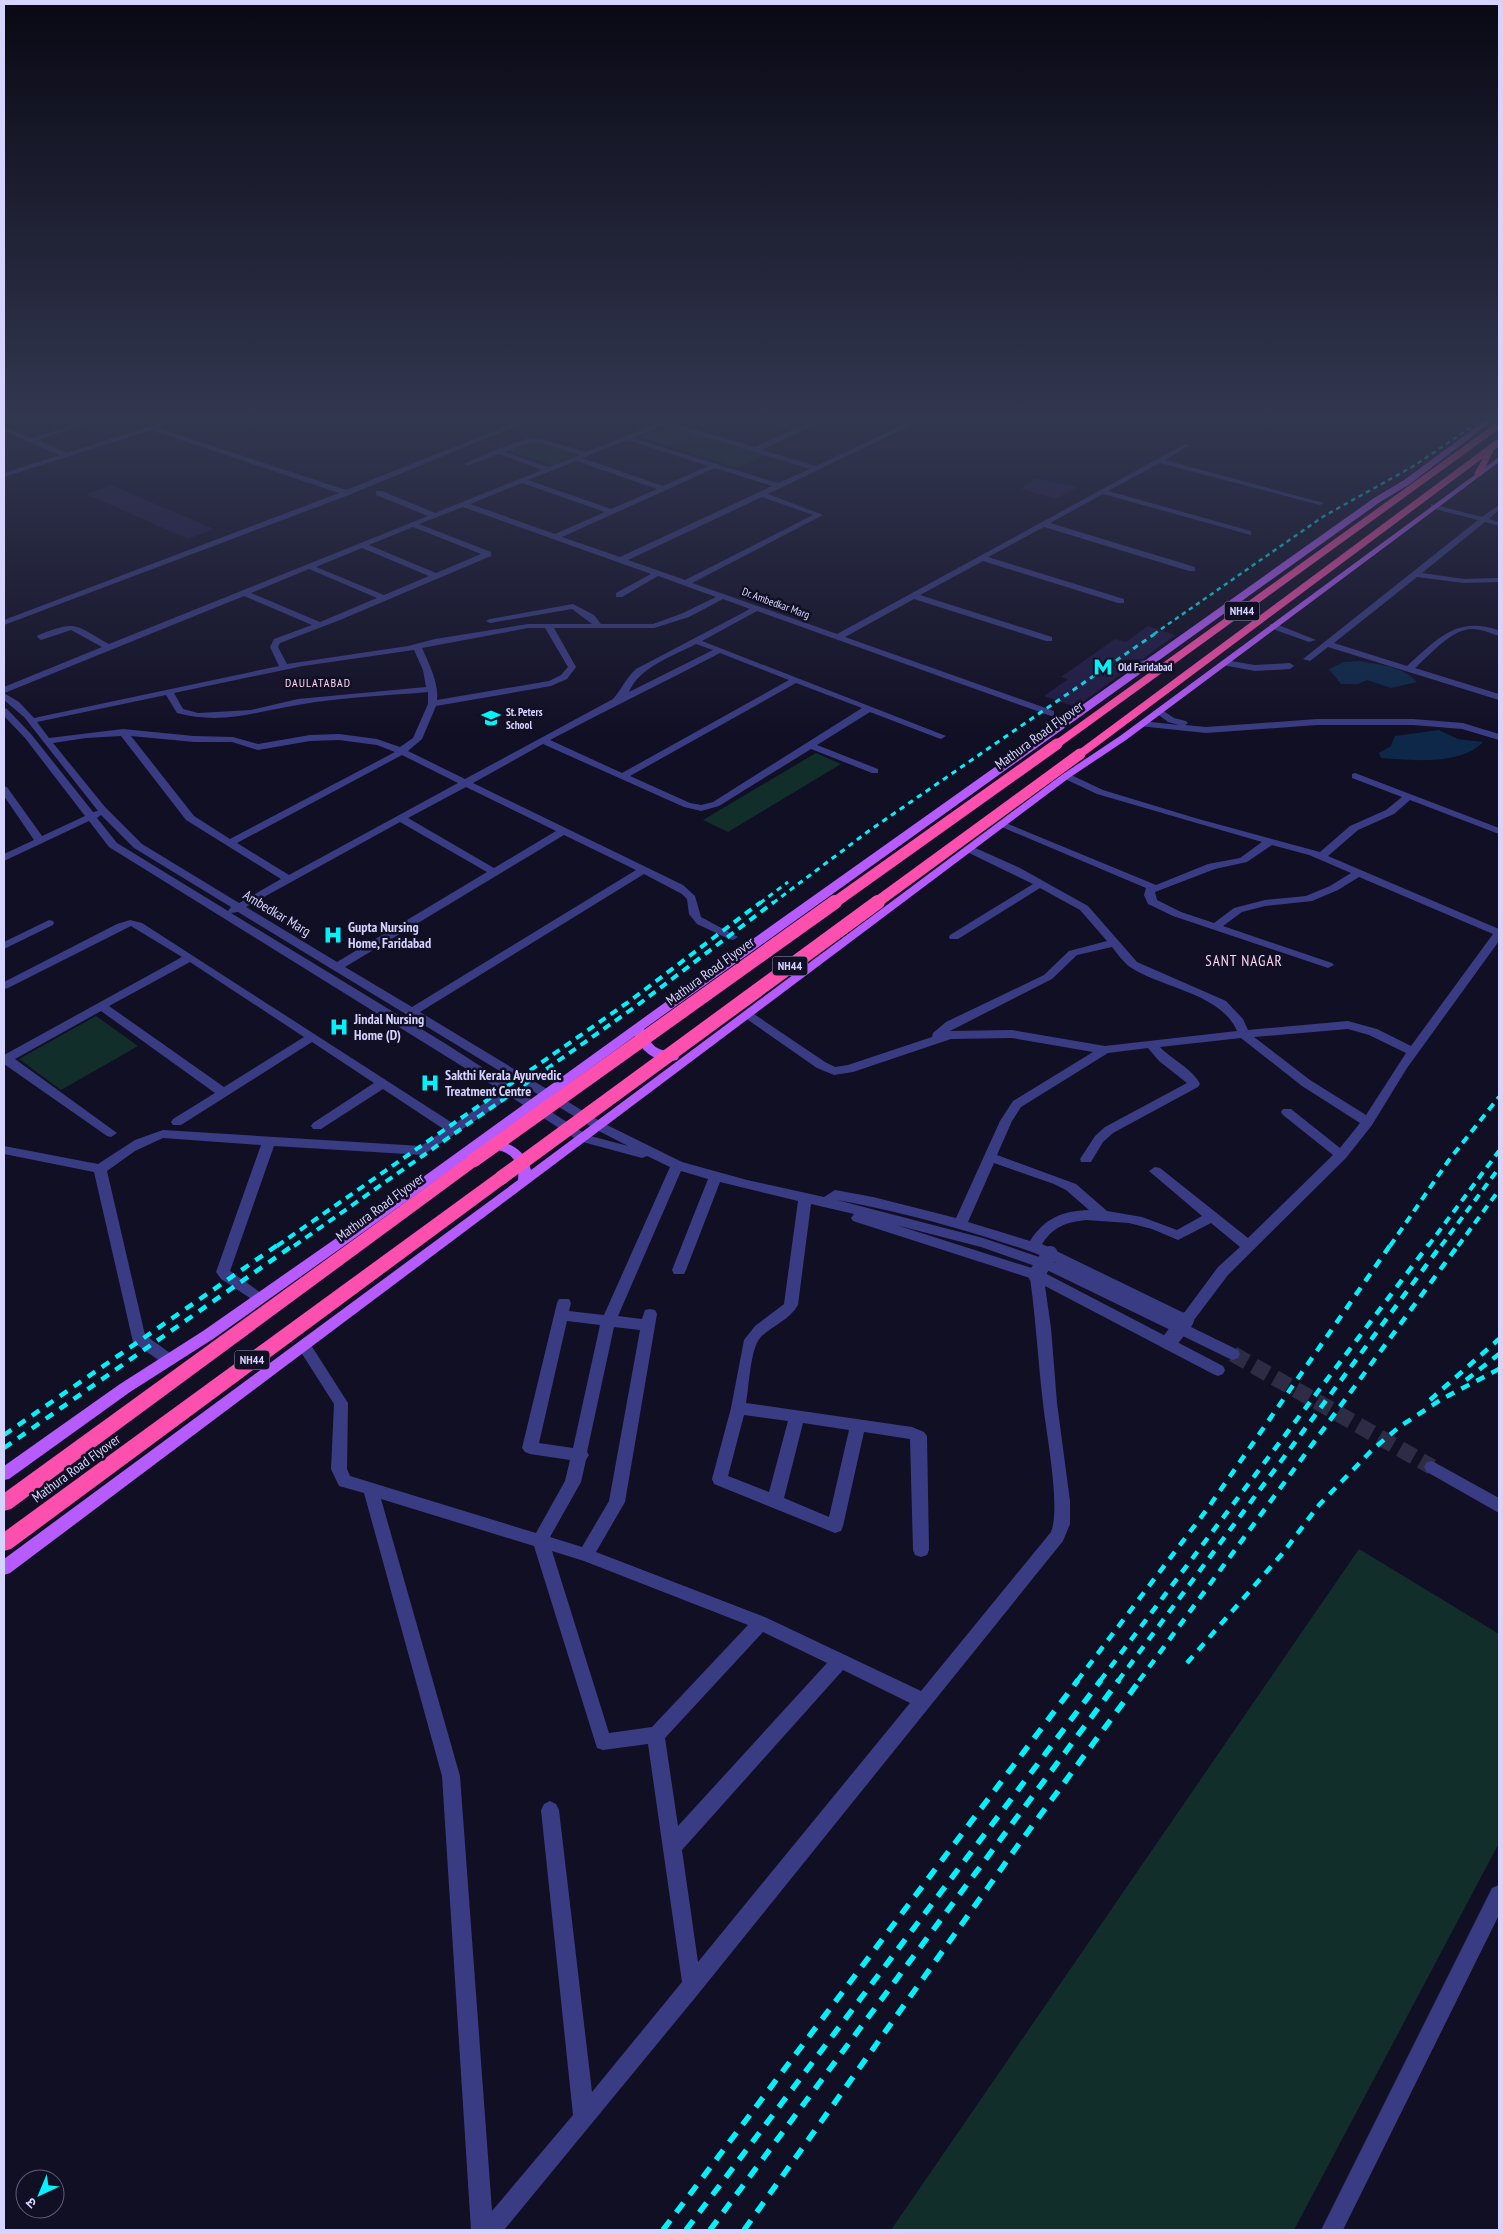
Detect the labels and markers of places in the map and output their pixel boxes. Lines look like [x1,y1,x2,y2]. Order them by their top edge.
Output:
metro station icon: Old Faridabad [1092,656,1114,678]
place label: Old Faridabad [1118,660,1173,674]
place label: St. Peters School [506,705,543,732]
school or university icon: St. Peters School [480,707,502,729]
place label: Gupta Nursing Home, Faridabad [348,918,431,952]
hospital icon: Gupta Nursing Home, Faridabad [322,924,344,946]
place label: Jindal Nursing Home (D) [353,1010,424,1044]
hospital icon: Jindal Nursing Home (D) [328,1016,350,1038]
place label: Sakthi Kerala Ayurvedic Treatment Centre [445,1066,561,1100]
hospital icon: Sakthi Kerala Ayurvedic Treatment Centre [419,1072,441,1094]

